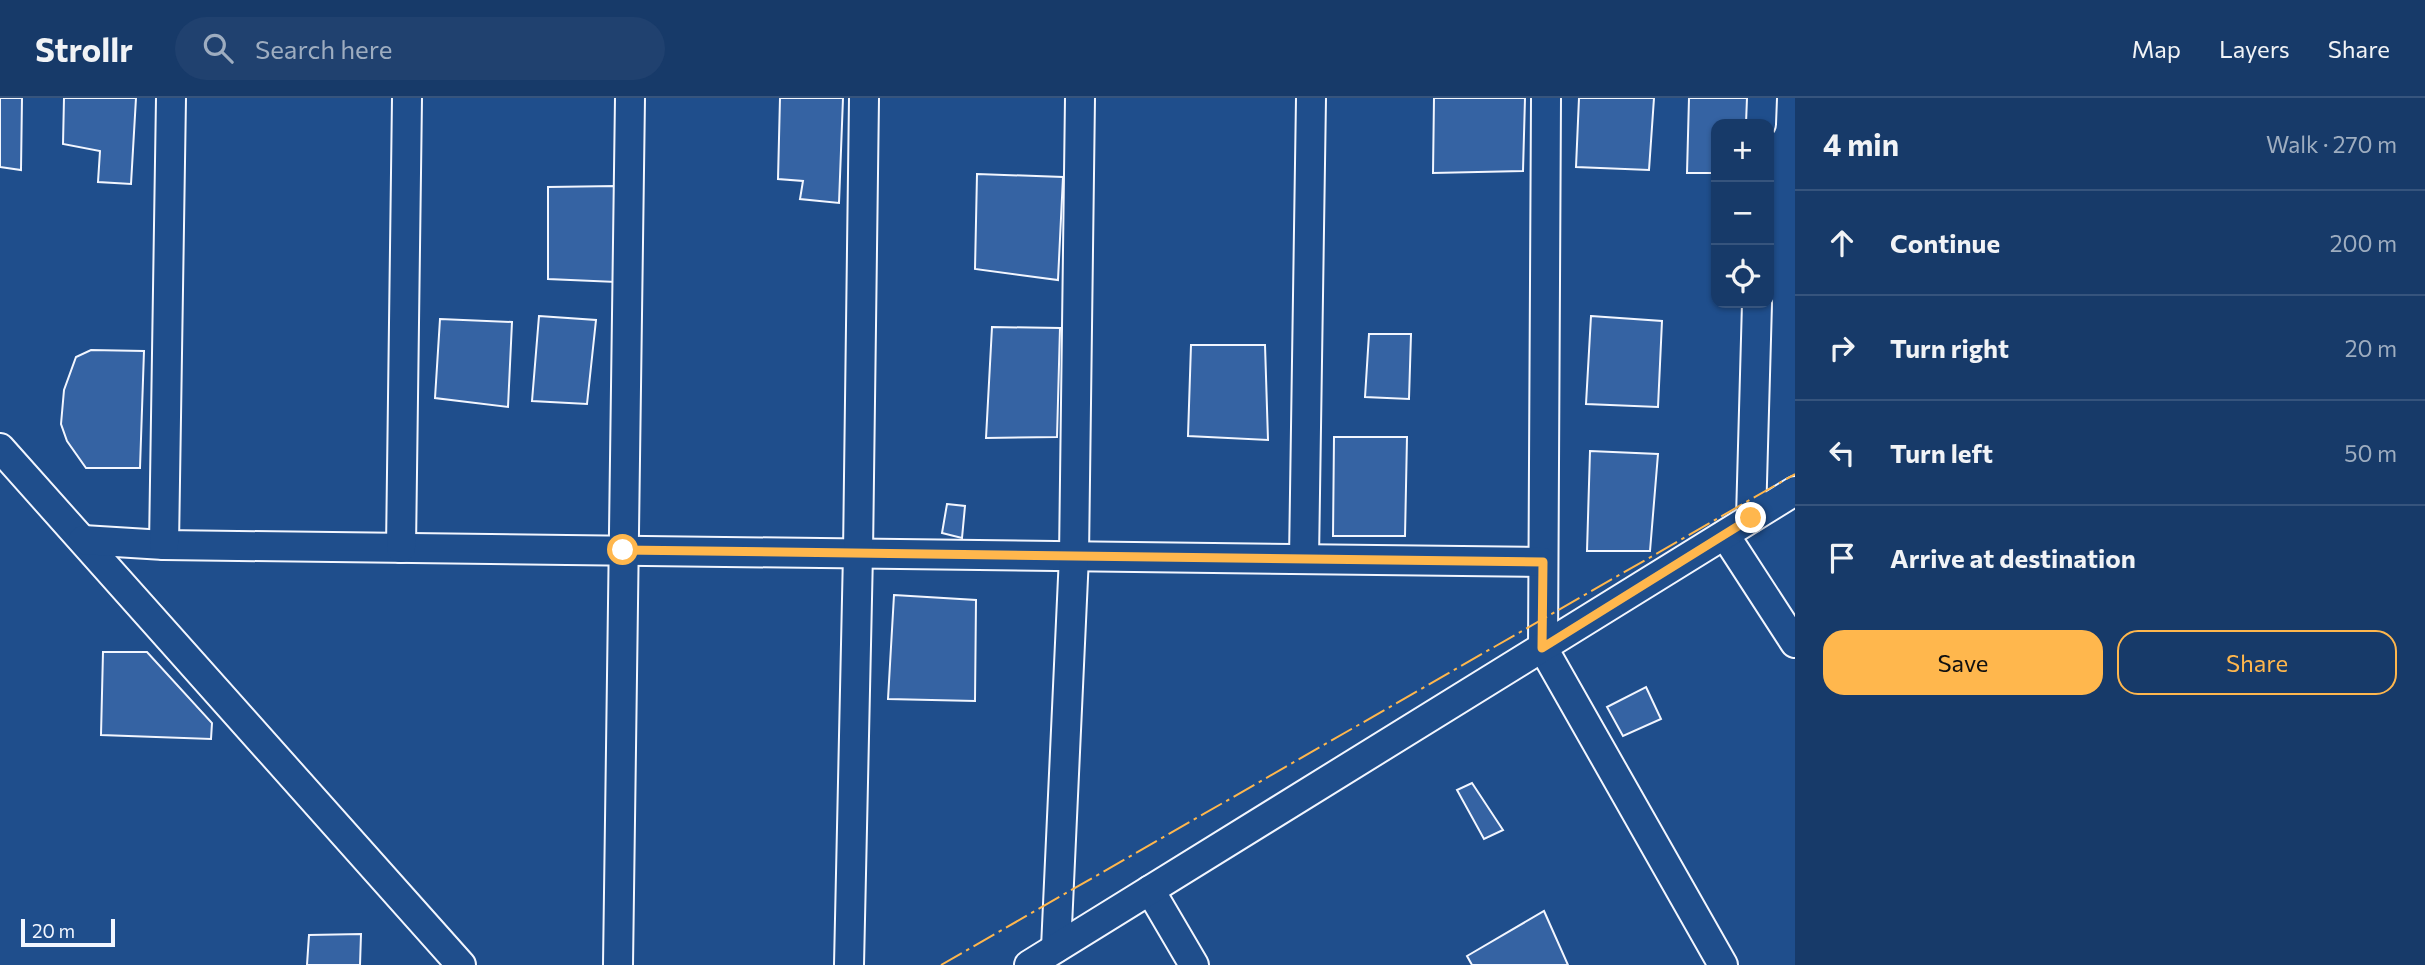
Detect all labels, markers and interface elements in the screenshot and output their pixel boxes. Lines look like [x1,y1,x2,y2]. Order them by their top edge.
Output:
search box [175,17,665,80]
text: Strollr [35,28,133,69]
icon: search [199,29,237,67]
text: Search here [255,33,392,64]
text: Map [2132,34,2181,63]
text: Layers [2219,34,2290,63]
text: Share [2328,34,2390,63]
map controls [1711,119,1774,308]
button: + [1711,119,1774,182]
text: 4 min [1823,125,1899,162]
text: Walk · 270 m [2266,130,2397,158]
button: − [1711,182,1774,245]
icon: ahead [1823,224,1861,262]
text: Continue [1890,227,2000,258]
text: 200 m [2330,229,2397,257]
button: locate [1711,245,1774,308]
icon: right [1823,329,1861,367]
text: Turn right [1890,332,2009,363]
text: 20 m [2345,334,2397,362]
icon: left [1823,434,1861,472]
text: Turn left [1890,437,1993,468]
text: 50 m [2344,439,2397,467]
route end [1735,502,1766,533]
route start [607,534,638,565]
icon: arrive [1823,539,1861,577]
text: Arrive at destination [1890,542,2136,573]
button: Save [1823,630,2103,695]
button: Share [2117,630,2397,695]
scale bar [21,916,116,948]
text: 20 m [32,919,75,942]

